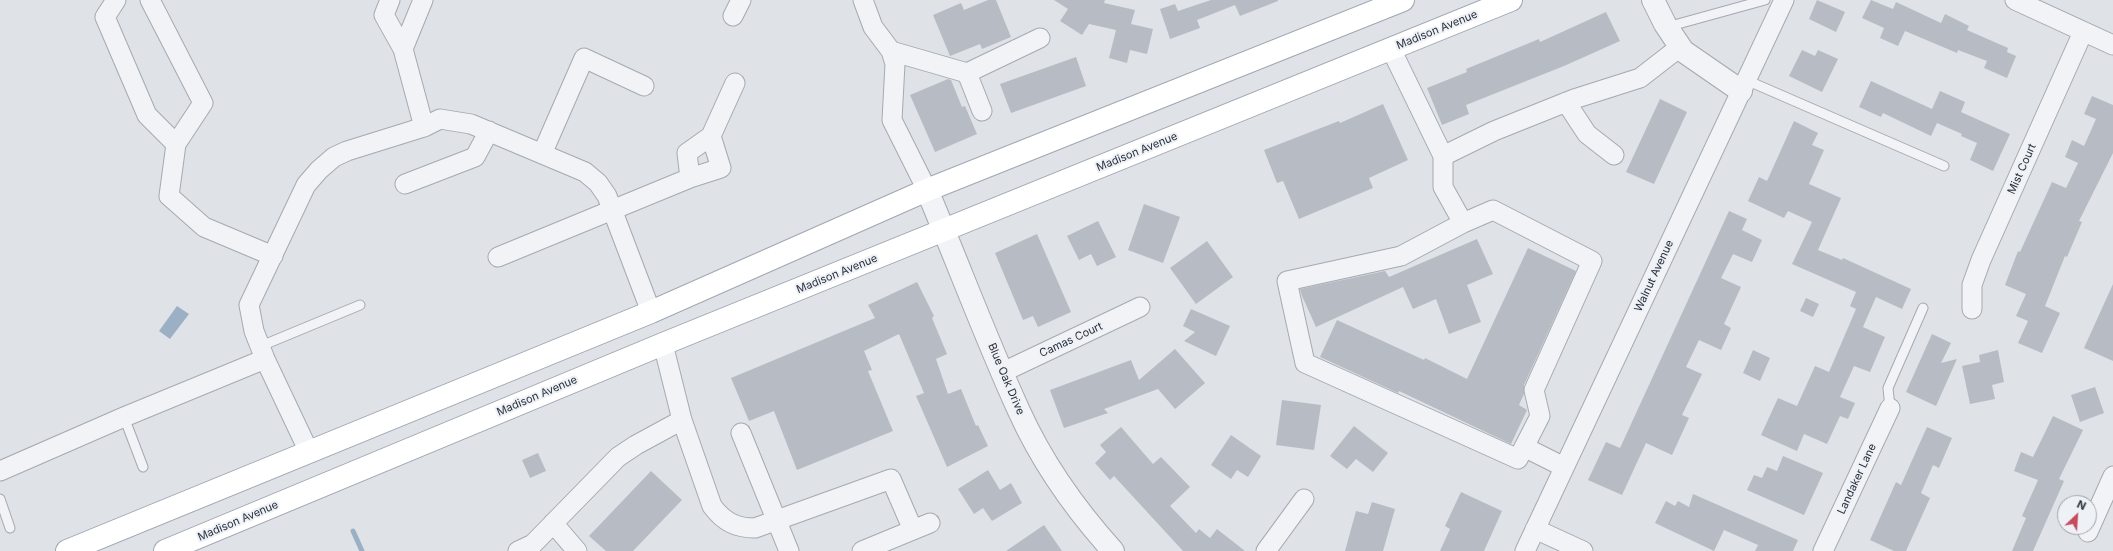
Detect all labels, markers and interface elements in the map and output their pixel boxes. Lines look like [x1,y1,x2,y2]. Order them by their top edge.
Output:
street label: Madison Avenue [1395,8,1479,52]
street label: Madison Avenue [1095,130,1179,174]
street label: Mist Court [2005,142,2039,196]
street label: Walnut Avenue [1632,238,1676,314]
street label: Madison Avenue [795,252,879,296]
street label: Camas Court [1037,320,1105,360]
street label: Blue Oak Drive [985,341,1027,417]
street label: Madison Avenue [495,373,579,419]
street label: Landaker Lane [1835,442,1879,516]
north arrow [2057,495,2097,535]
text: N [2075,497,2088,513]
street label: Madison Avenue [196,498,280,544]

